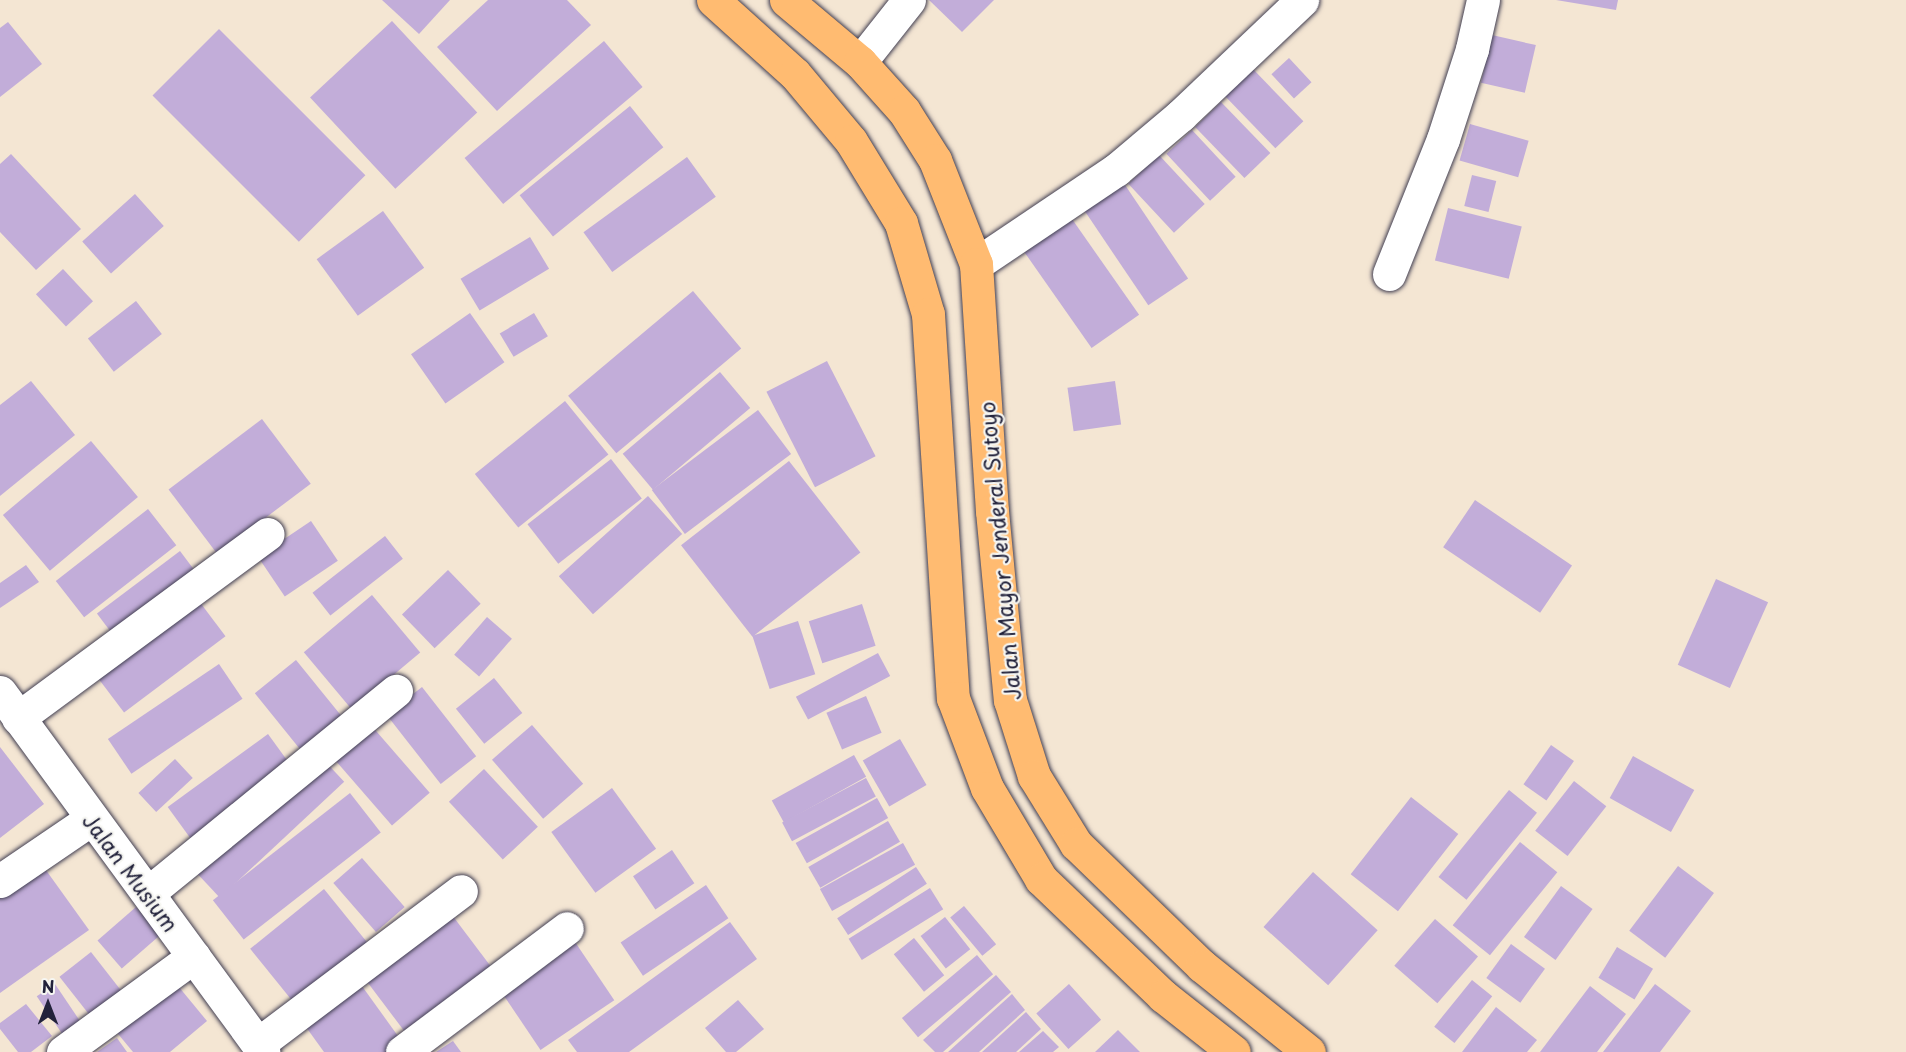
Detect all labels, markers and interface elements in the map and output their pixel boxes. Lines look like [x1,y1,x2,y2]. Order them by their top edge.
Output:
street label: Jalan Mayor Jenderal Sutoyo [973,399,1025,703]
street label: Jalan Musium [78,808,184,936]
north arrow [18,974,78,1034]
text: N [42,974,54,998]

